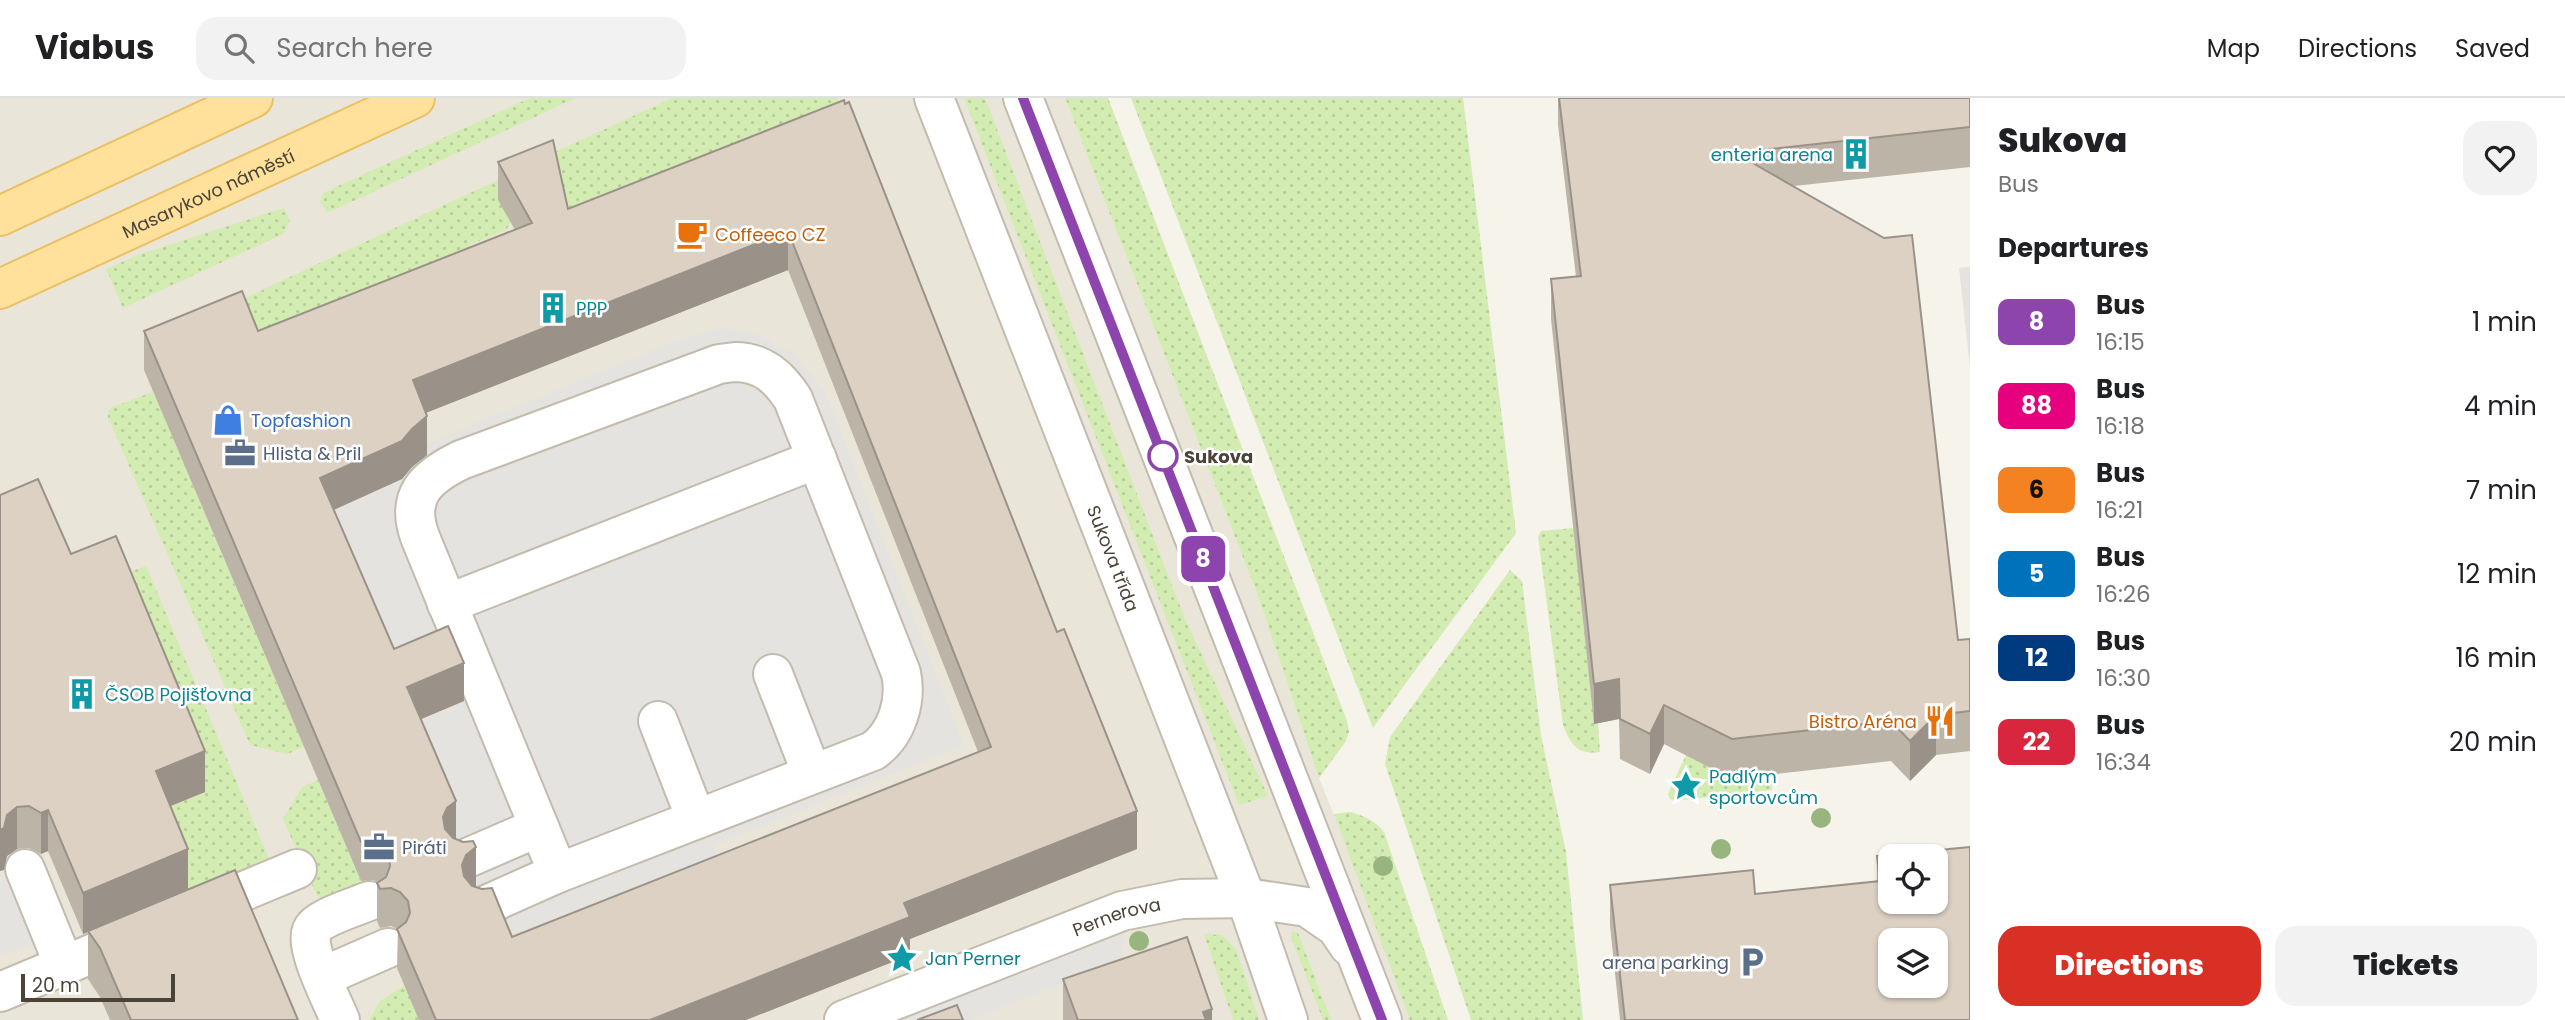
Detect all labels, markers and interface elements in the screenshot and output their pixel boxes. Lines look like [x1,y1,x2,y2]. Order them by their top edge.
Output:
search box [196,17,686,80]
text: Viabus [35,24,154,71]
icon: search [220,29,258,67]
text: Search here [276,30,433,66]
text: Map [2207,32,2260,65]
text: Directions [2298,32,2417,65]
text: Saved [2455,32,2530,65]
text: Sukova [1998,117,2127,164]
button: heart [2463,121,2537,195]
building icon: enteria arena [1839,137,1873,171]
place label: enteria arena [1711,142,1833,167]
street label: Masarykovo náměstí [118,143,298,244]
text: Bus [1998,168,2039,200]
cafe icon: Coffeeco CZ [675,217,709,251]
place label: Coffeeco CZ [715,222,825,247]
text: Departures [1998,230,2149,266]
text: Bus [2096,287,2145,323]
building icon: PPP [536,291,570,325]
place label: PPP [576,296,607,321]
text: 1 min [2472,304,2537,340]
text: 8 [2029,305,2044,338]
text: 16:15 [2096,326,2145,358]
text: Bus [2096,371,2145,407]
text: 4 min [2464,388,2537,424]
text: 88 [2021,389,2052,422]
shop icon: Topfashion [211,403,245,437]
place label: Topfashion [251,408,351,433]
text: 16:18 [2096,410,2145,442]
office icon: Hlista & Pril [223,436,257,470]
place label: Hlista & Pril [263,441,361,466]
marker: Sukova [1148,441,1178,471]
place label: Sukova [1184,444,1253,469]
text: Bus [2096,455,2145,491]
text: 7 min [2466,472,2537,508]
text: 6 [2029,473,2044,506]
text: 16:21 [2096,494,2143,526]
street label: Sukova třída [1081,501,1145,615]
line badge: 8 [1180,536,1226,582]
text: Bus [2096,539,2145,575]
text: 8 [1195,542,1211,575]
text: 12 min [2457,556,2537,592]
text: 5 [2029,557,2044,590]
text: 16:26 [2096,578,2151,610]
text: Bus [2096,623,2145,659]
text: 16 min [2455,640,2537,676]
text: 12 [2025,641,2048,674]
text: 16:30 [2096,662,2151,694]
building icon: ČSOB Pojišťovna [65,677,99,711]
place label: ČSOB Pojišťovna [105,682,252,707]
restaurant icon: Bistro Aréna [1923,704,1957,738]
text: Bus [2096,707,2145,743]
place label: Bistro Aréna [1809,709,1917,734]
text: 20 min [2449,724,2537,760]
text: 22 [2023,725,2050,758]
text: 16:34 [2096,746,2151,778]
place label: Padlým sportovcům [1709,764,1818,810]
place icon: Padlým sportovcům [1669,769,1703,803]
office icon: Piráti [362,830,396,864]
place label: Piráti [402,835,447,860]
map controls [1878,844,1948,998]
button: locate [1878,844,1948,914]
street label: Pernerova [1069,891,1163,942]
button: Directions [1998,926,2261,1006]
button: Tickets [2275,926,2537,1006]
button: layers [1878,928,1948,998]
place icon: Jan Perner [885,941,919,975]
parking icon: arena parking [1735,945,1769,979]
place label: Jan Perner [925,946,1021,971]
place label: arena parking [1602,950,1729,975]
scale bar [21,971,175,1003]
text: 20 m [32,972,80,999]

